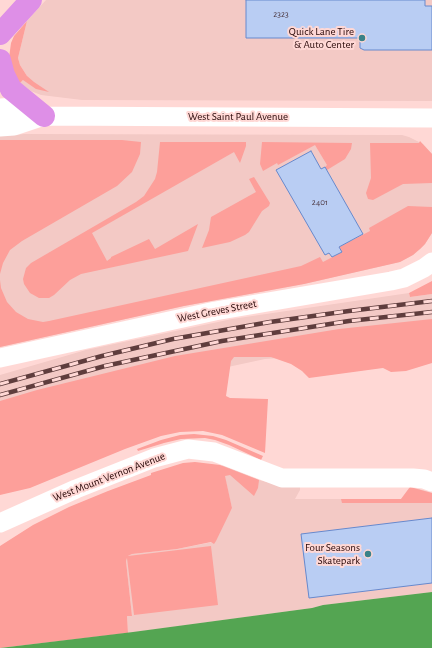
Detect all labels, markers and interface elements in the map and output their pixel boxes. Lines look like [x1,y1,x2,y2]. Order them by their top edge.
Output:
house number: 2323 [273,9,289,19]
place label: Quick Lane Tire & Auto Center [289,25,354,51]
marker: Quick Lane Tire & Auto Center [357,33,367,43]
street label: West Saint Paul Avenue [188,110,288,124]
house number: 2401 [312,197,328,207]
street label: West Greves Street [176,297,258,325]
street label: West Mount Vernon Avenue [51,450,167,504]
place label: Four Seasons Skatepark [305,541,360,567]
marker: Four Seasons Skatepark [363,549,373,559]

